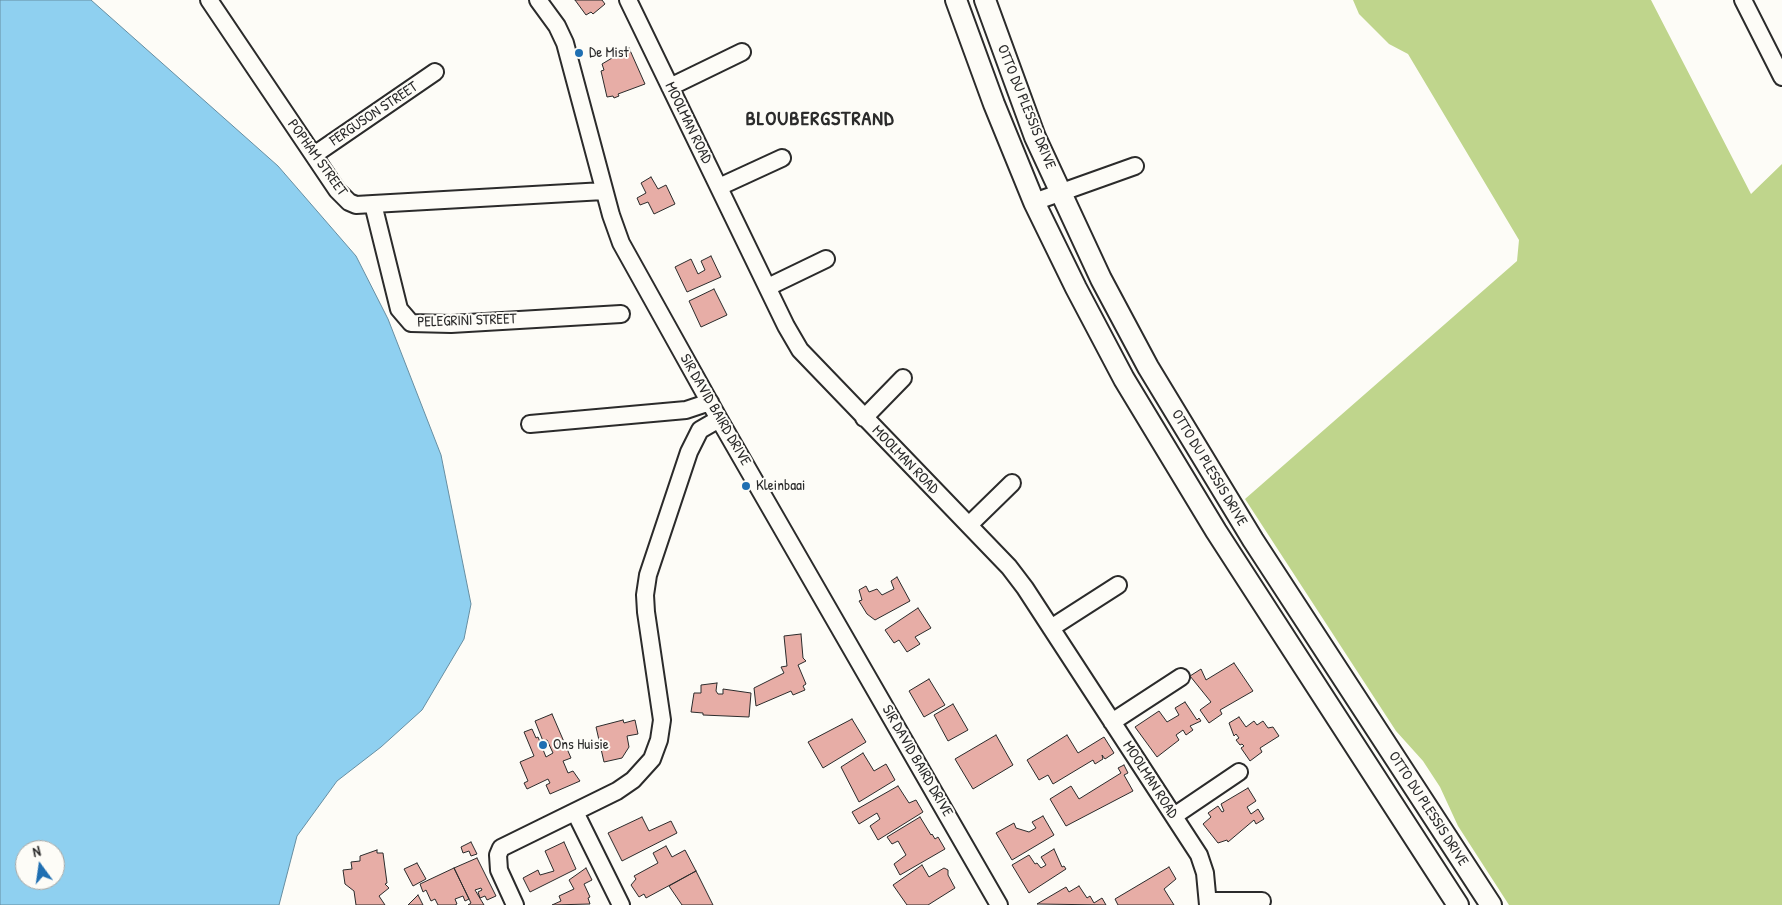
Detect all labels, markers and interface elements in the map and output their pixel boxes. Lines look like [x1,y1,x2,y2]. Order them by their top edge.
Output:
street label: OTTO DU PLESSIS DRIVE [993,42,1059,172]
place label: De Mist [589,44,629,62]
marker: De Mist [573,47,585,59]
street label: FERGUSON STREET [327,78,421,150]
street label: MOOLMAN ROAD [661,79,715,167]
district label: BLOUBERGSTRAND [744,108,896,132]
street label: POPHAM STREET [283,116,351,200]
street label: PELEGRINI STREET [417,310,517,332]
street label: SIR DAVID BAIRD DRIVE [676,351,754,469]
street label: OTTO DU PLESSIS DRIVE [1167,407,1251,529]
street label: MOOLMAN ROAD [868,422,942,498]
place label: Kleinbaai [756,477,805,495]
marker: Kleinbaai [740,480,752,492]
street label: SIR DAVID BAIRD DRIVE [878,702,956,820]
place label: Ons Huisie [553,736,609,754]
street label: MOOLMAN ROAD [1118,738,1182,822]
marker: Ons Huisie [537,739,549,751]
street label: OTTO DU PLESSIS DRIVE [1384,749,1472,869]
north arrow [15,840,65,890]
text: N [31,841,42,861]

